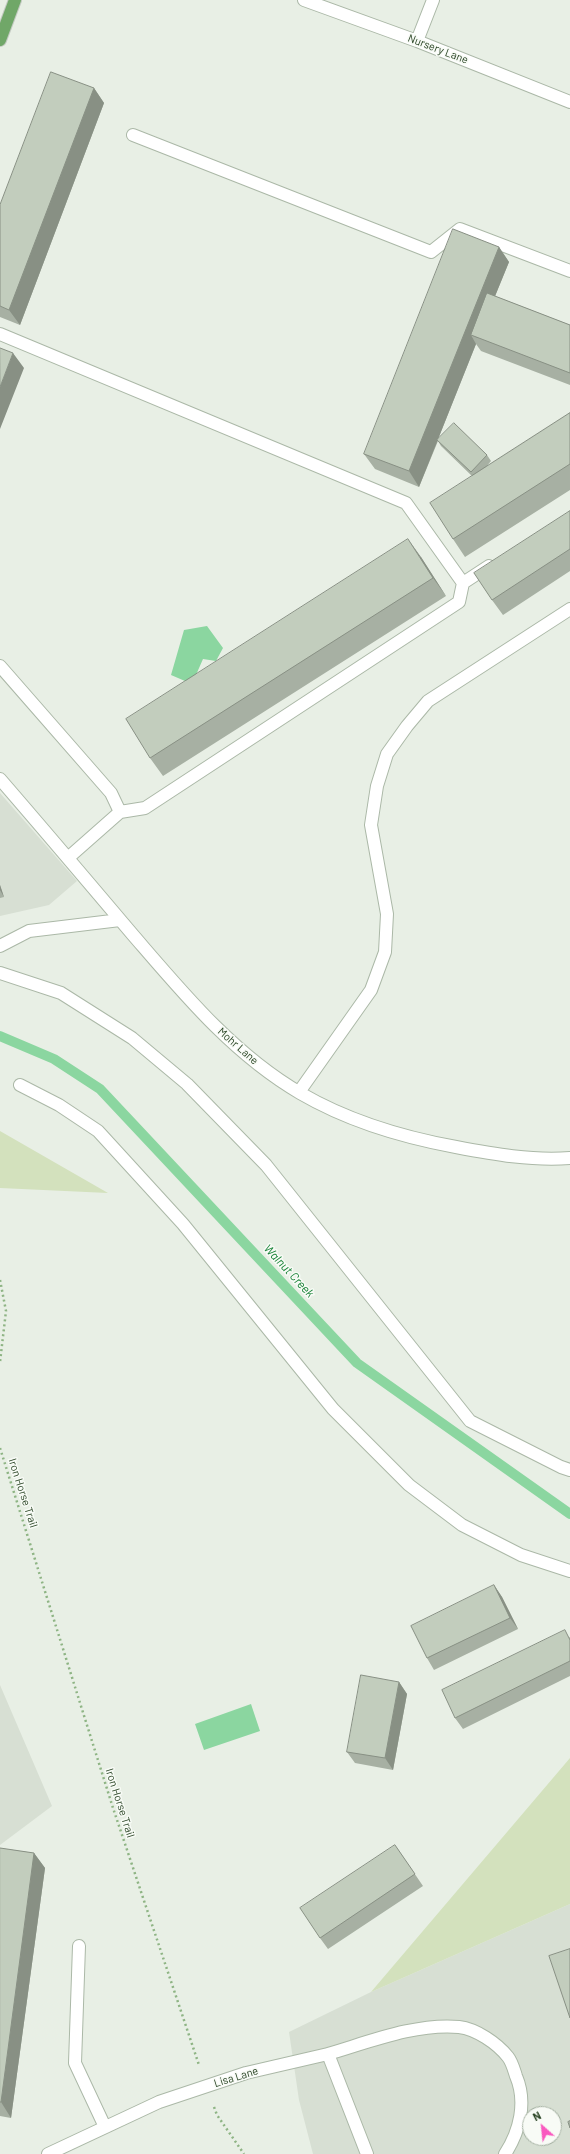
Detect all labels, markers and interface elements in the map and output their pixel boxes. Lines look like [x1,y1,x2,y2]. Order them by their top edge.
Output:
street label: Nursery Lane [406,31,470,67]
street label: Mohr Lane [215,1025,261,1067]
water label: Walnut Creek [261,1241,317,1301]
street label: Iron Horse Trail [6,1457,40,1529]
street label: Iron Horse Trail [103,1767,137,1839]
street label: Lisa Lane [212,2064,260,2090]
north arrow [522,2106,562,2146]
text: N [531,2108,543,2123]

